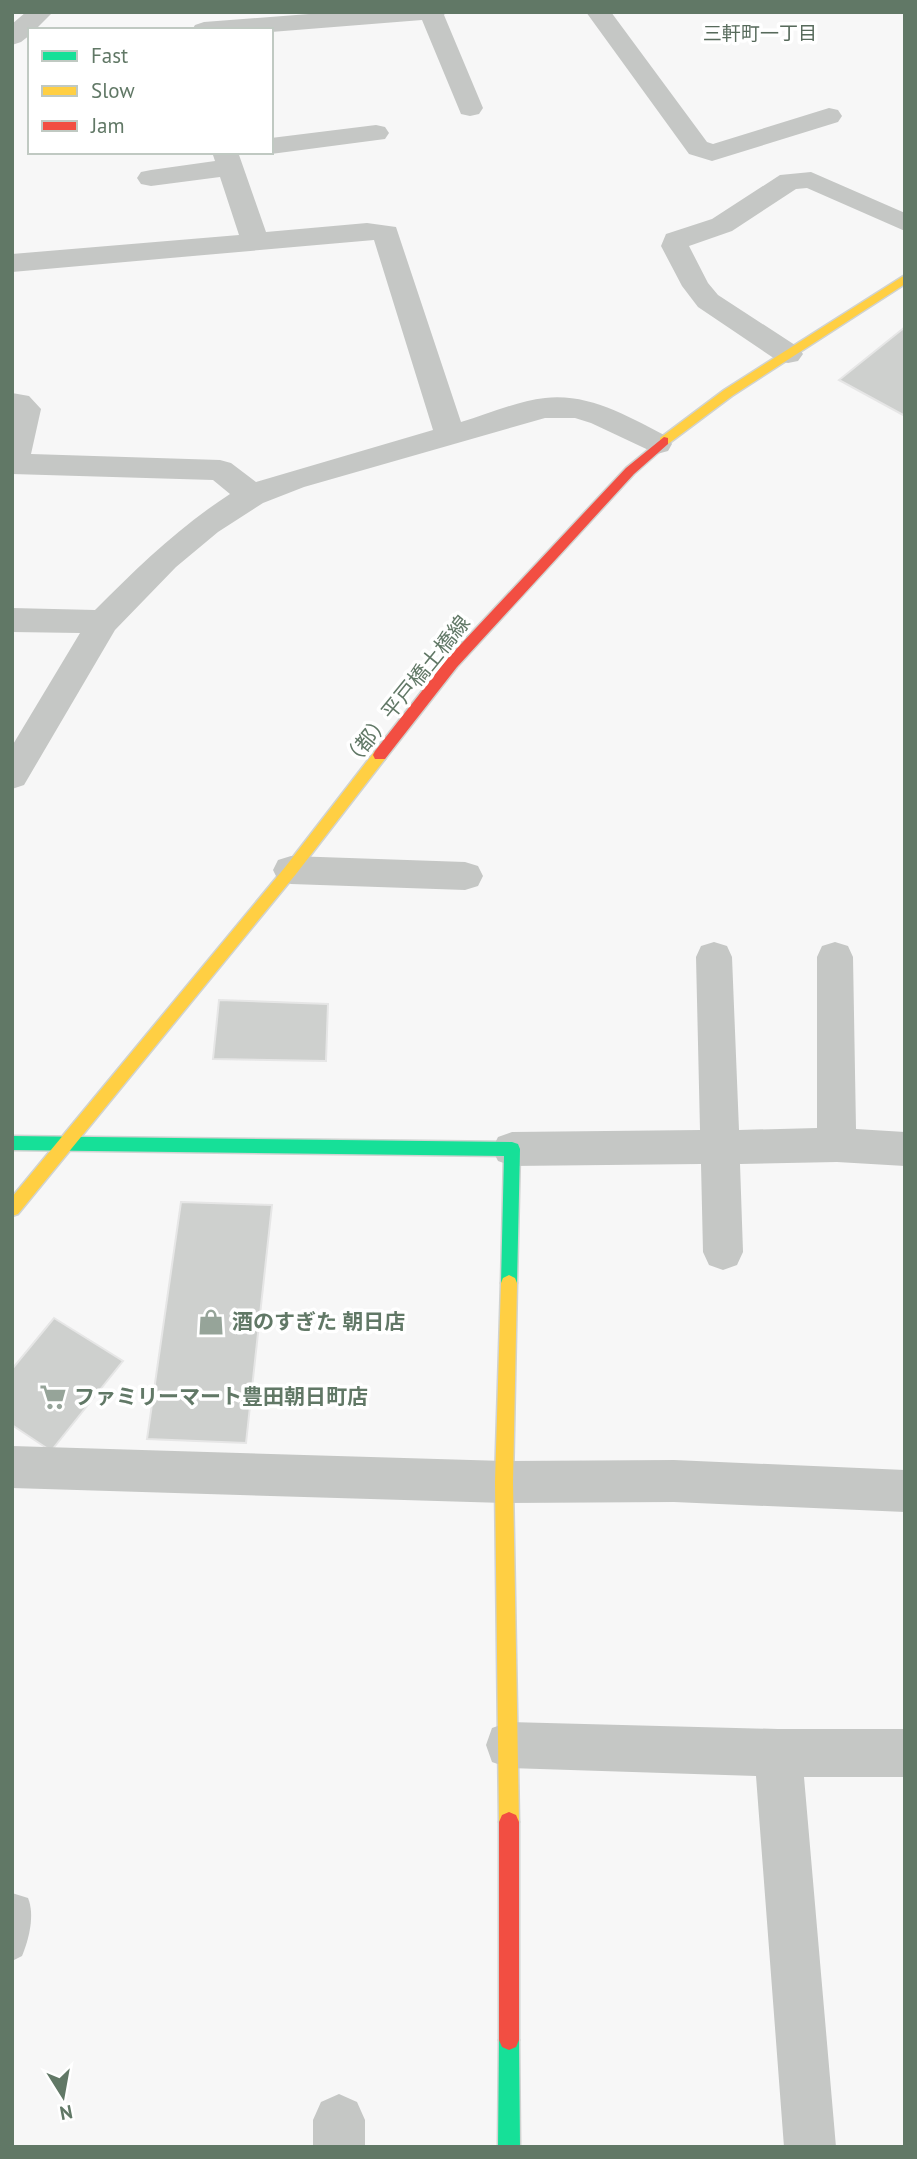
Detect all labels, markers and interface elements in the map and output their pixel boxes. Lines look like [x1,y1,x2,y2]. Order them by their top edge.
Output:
district label: 三軒町一丁目 [703,21,817,45]
legend [28,28,273,154]
text: Fast [91,42,128,69]
text: Slow [91,77,135,104]
text: Jam [90,112,125,139]
street label: （都）平戸橋土橋線 [336,610,476,774]
shop icon: 酒のすぎた 朝日店 [196,1307,226,1337]
place label: 酒のすぎた 朝日店 [232,1308,405,1335]
supermarket icon: ファミリーマート豊田朝日町店 [38,1382,68,1412]
place label: ファミリーマート豊田朝日町店 [74,1383,368,1410]
north arrow [28,2061,98,2131]
text: N [58,2100,75,2126]

